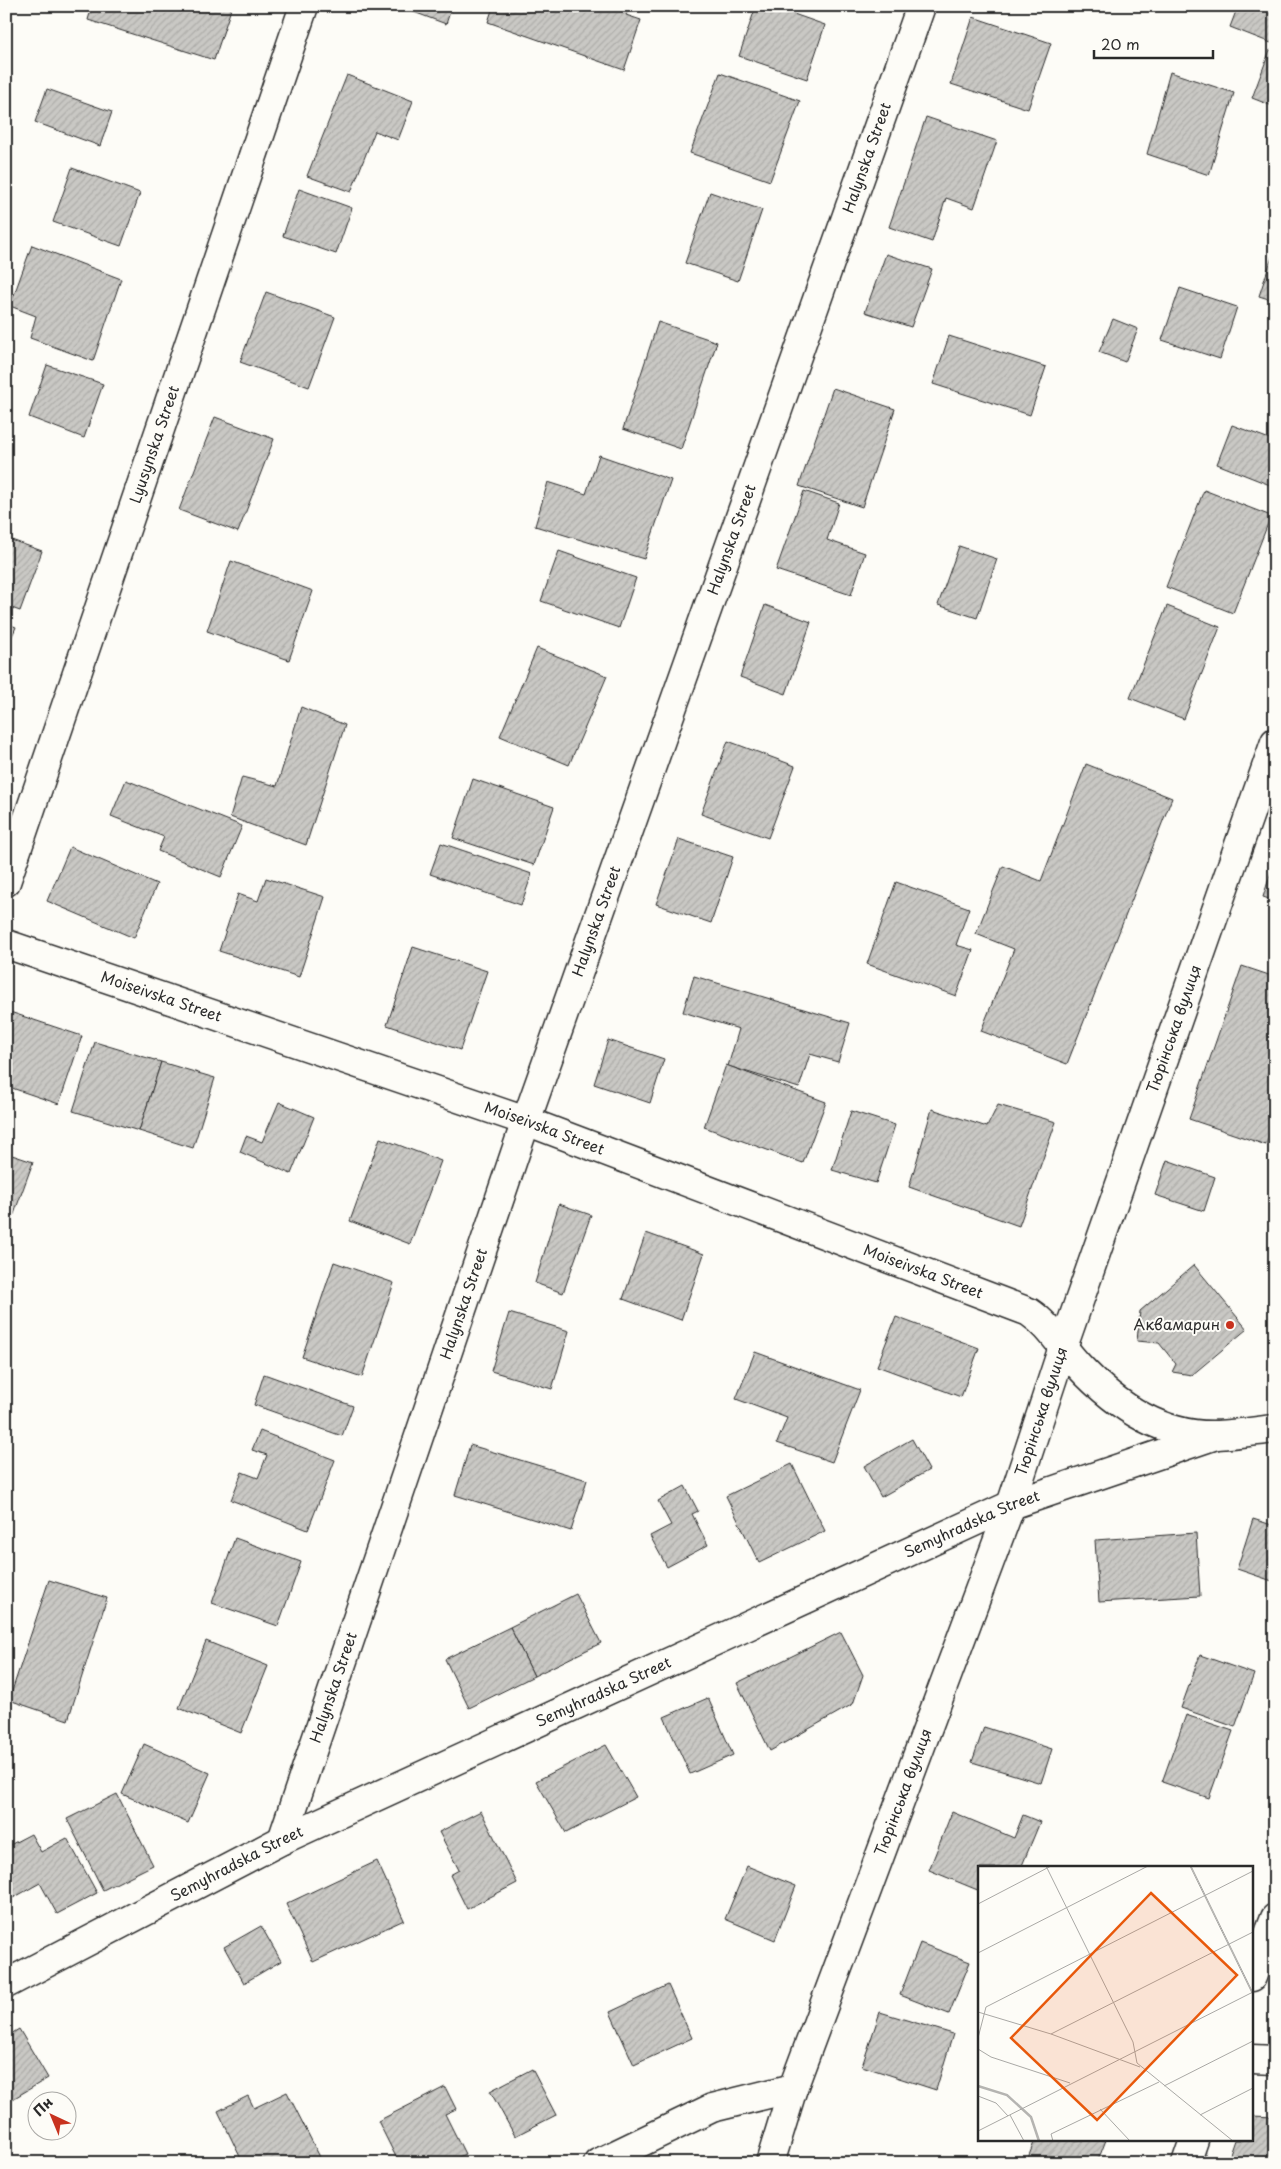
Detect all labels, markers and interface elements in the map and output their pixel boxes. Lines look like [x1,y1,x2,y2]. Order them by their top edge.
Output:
scale bar [1094,28,1212,60]
text: 20 m [1101,32,1140,55]
street label: Halynska Street [836,99,896,216]
street label: Lyusynska Street [123,382,184,506]
street label: Halynska Street [700,480,761,598]
street label: Halynska Street [565,862,626,979]
street label: Тюрінська вулиця [1140,961,1206,1096]
street label: Moiseivska Street [98,964,226,1027]
street label: Moiseivska Street [482,1095,608,1160]
street label: Moiseivska Street [860,1237,987,1304]
street label: Halynska Street [433,1245,492,1362]
place label: Аквамарин [1134,1312,1220,1335]
marker: Аквамарин [1224,1319,1236,1331]
street label: Тюрінська вулиця [1008,1344,1072,1479]
street label: Semyhradska Street [899,1483,1043,1563]
street label: Halynska Street [303,1628,362,1746]
street label: Semyhradska Street [531,1650,674,1732]
street label: Тюрінська вулиця [868,1725,936,1859]
street label: Semyhradska Street [166,1819,306,1906]
inset map [978,1866,1254,2142]
text: Пн [28,2092,57,2121]
north arrow [28,2092,78,2142]

